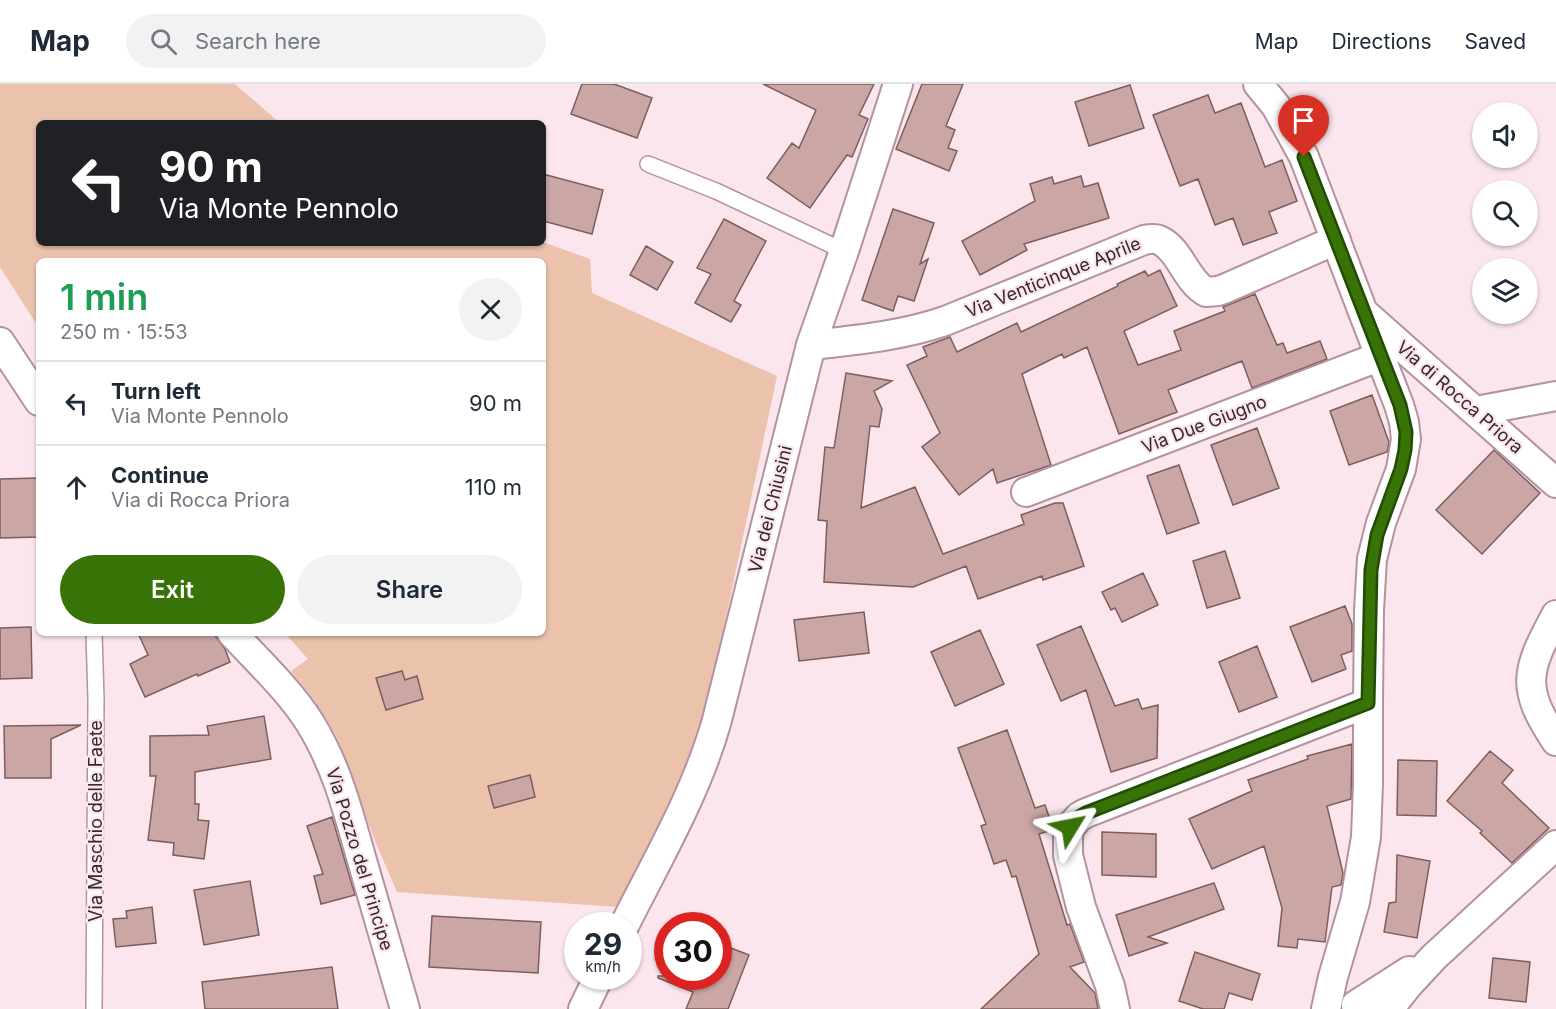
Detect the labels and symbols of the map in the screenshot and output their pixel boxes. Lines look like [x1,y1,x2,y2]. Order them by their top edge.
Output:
pin [1278,95,1329,157]
street label: Via Venticinque Aprile [962,232,1144,322]
street label: Via di Rocca Priora [1392,336,1528,458]
street label: Via Due Giugno [1139,391,1269,457]
street label: Via dei Chiusini [744,443,796,575]
street label: Via Maschio delle Faete [85,720,106,922]
street label: Via Pozzo del Principe [322,765,398,953]
position arrow [1038,795,1102,859]
speed limit sign: 30 [654,912,732,990]

